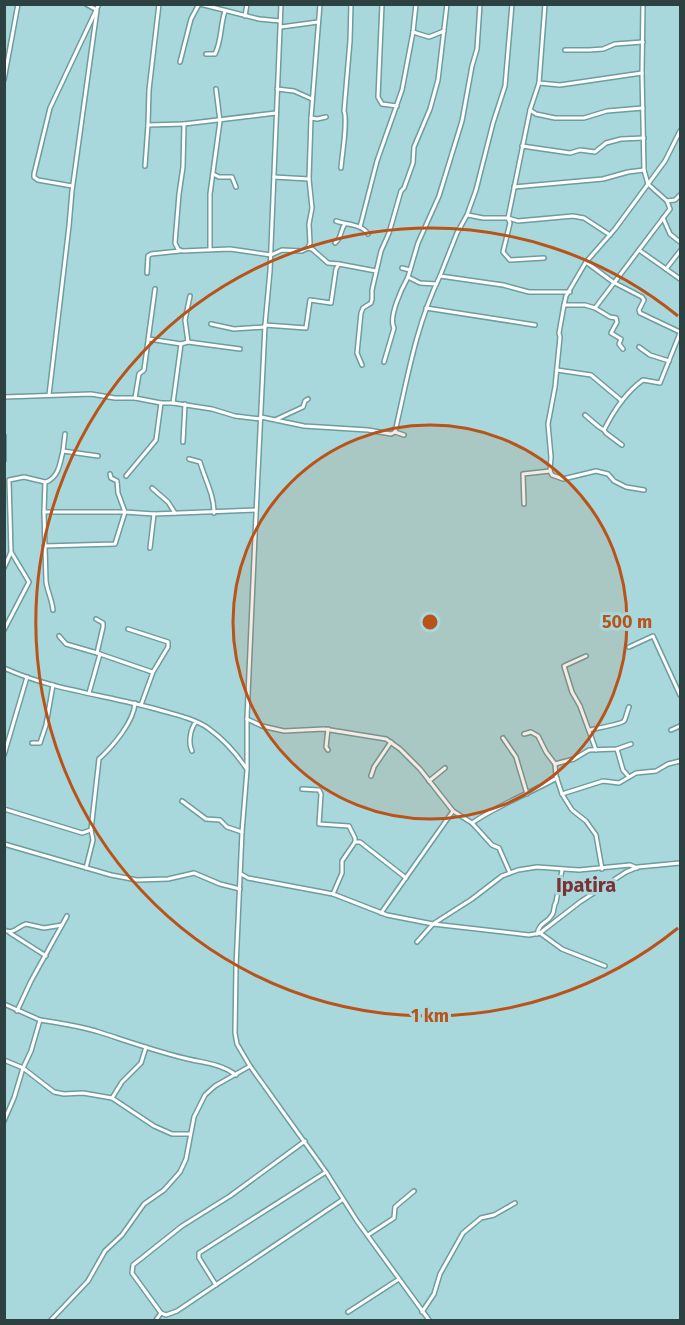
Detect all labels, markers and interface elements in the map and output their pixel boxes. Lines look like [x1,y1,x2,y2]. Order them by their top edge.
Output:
text: 500 m [602,611,652,633]
centre of rings [420,612,440,632]
district label: Ipatira [556,873,616,897]
text: 1 km [411,1005,449,1027]

